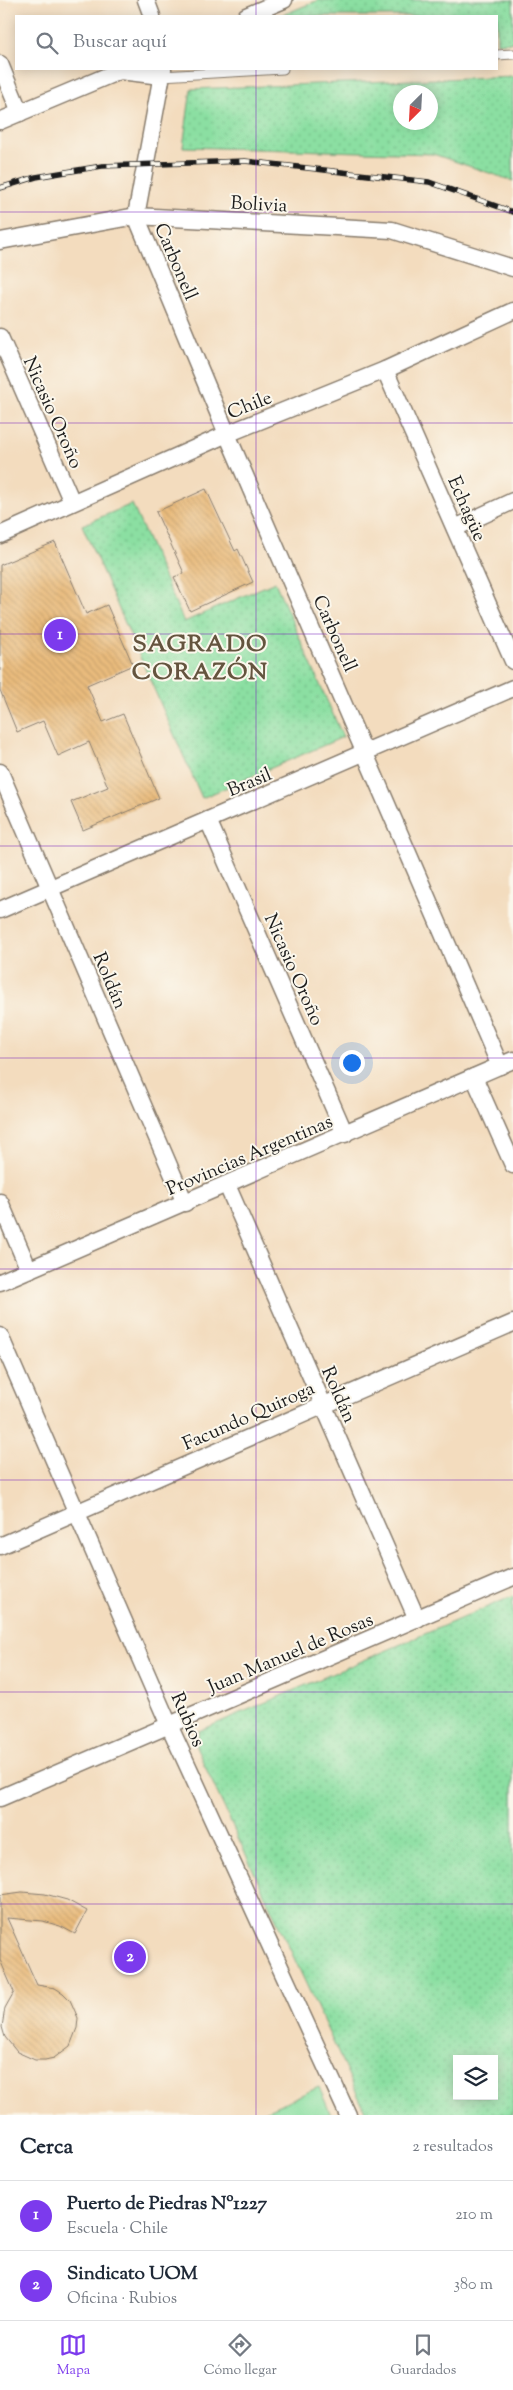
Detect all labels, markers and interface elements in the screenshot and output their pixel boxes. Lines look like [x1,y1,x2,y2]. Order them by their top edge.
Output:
search box [15,15,498,70]
icon: search [33,29,61,57]
text: Buscar aquí [73,29,167,56]
north arrow [393,85,438,130]
street label: Bolivia [230,191,288,220]
street label: Carbonell [146,219,203,305]
street label: Nicasio Oroño [15,353,88,473]
street label: Chile [224,385,276,427]
street label: Echagüe [439,472,492,546]
street label: Carbonell [305,591,363,677]
pin: 1 [44,616,76,654]
district label: SAGRADO CORAZÓN [132,628,268,690]
street label: Brasil [224,762,276,805]
street label: Nicasio Oroño [256,910,329,1030]
street label: Roldán [85,948,133,1014]
your location [339,1050,365,1076]
street label: Provincias Argentinas [162,1109,337,1204]
street label: Roldán [313,1362,362,1428]
street label: Facundo Quiroga [179,1376,320,1459]
street label: Juan Manuel de Rosas [203,1607,378,1702]
street label: Rubios [163,1688,211,1752]
pin: 2 [114,1938,146,1976]
map controls [453,2055,498,2100]
button: layers [453,2055,498,2100]
text: Cerca [20,2133,73,2163]
text: 2 resultados [412,2136,493,2159]
text: Puerto de Piedras Nº1227 [67,2191,267,2218]
text: 1 [33,2204,39,2227]
text: 210 m [455,2204,493,2227]
text: Escuela · Chile [67,2218,168,2241]
text: Sindicato UOM [67,2261,198,2288]
text: 2 [32,2274,40,2297]
text: 380 m [453,2274,493,2297]
text: Oficina · Rubios [67,2288,177,2311]
tab: Mapa [57,2331,90,2381]
tab: Cómo llegar [204,2331,277,2381]
tab: Guardados [390,2331,456,2381]

